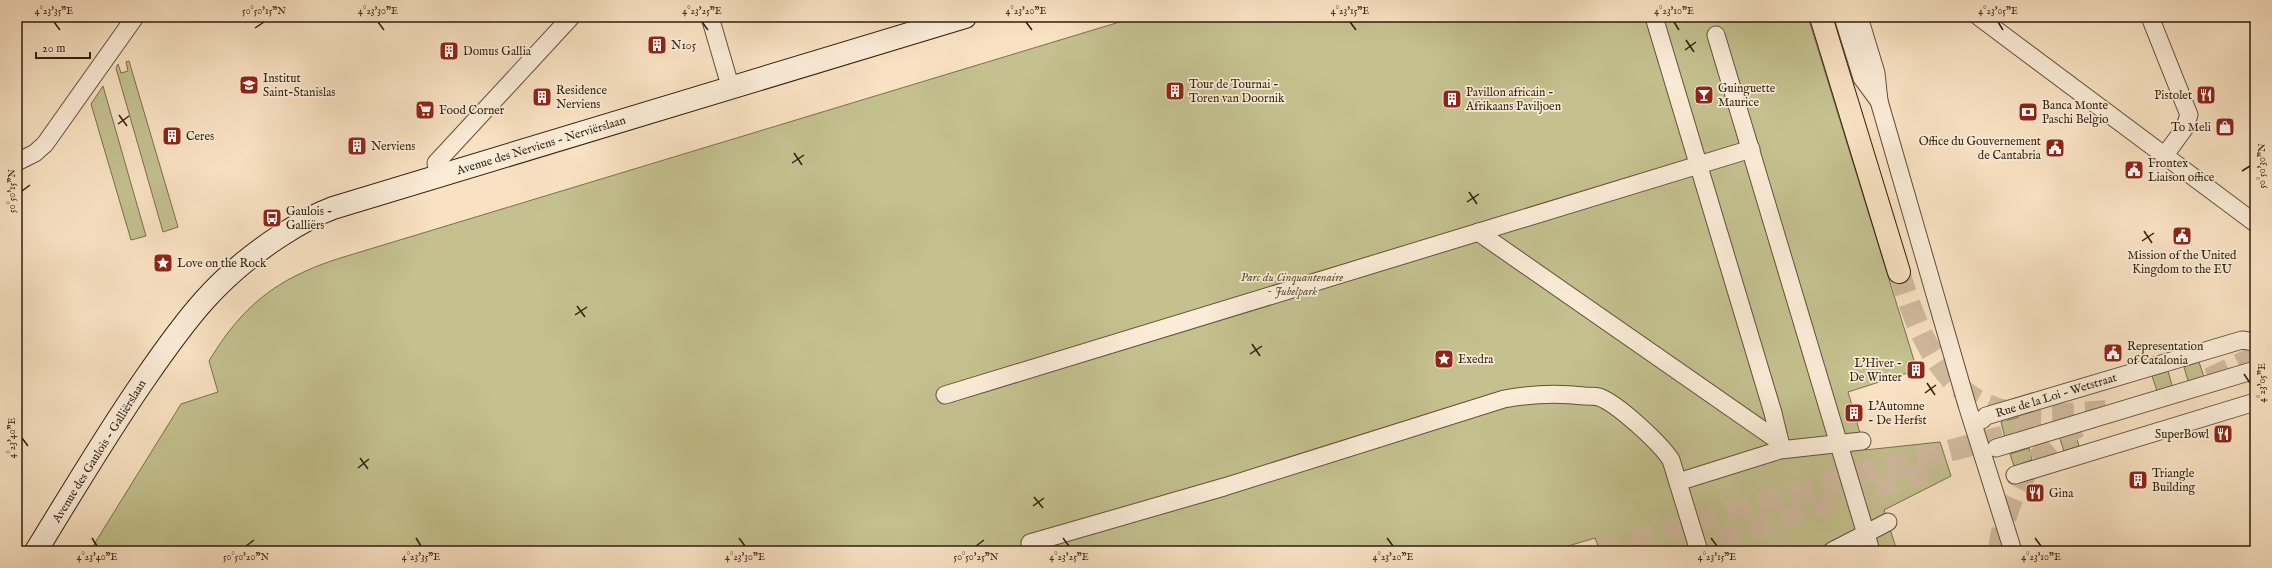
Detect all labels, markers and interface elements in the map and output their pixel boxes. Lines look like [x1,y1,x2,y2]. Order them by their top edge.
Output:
text: 4°23'35"E [35,5,73,18]
text: 50°50'15"N [242,5,286,18]
text: 4°23'30"E [358,5,398,18]
text: 4°23'25"E [682,5,722,18]
text: 4°23'20"E [1006,5,1046,18]
text: 4°23'15"E [1331,5,1369,18]
text: 4°23'10"E [1654,5,1694,18]
text: 4°23'05"E [1978,5,2018,18]
scale bar [36,34,90,60]
building icon: N105 [646,34,668,56]
place label: N105 [671,38,697,53]
building icon: Domus Gallia [438,40,460,62]
text: 20 m [42,41,65,56]
place label: Domus Gallia [463,44,532,59]
place label: Institut Saint-Stanislas [263,71,336,100]
school or university icon: Institut Saint-Stanislas [238,74,260,96]
place label: Tour de Tournai - Toren van Doornik [1189,77,1285,106]
building icon: Tour de Tournai - Toren van Doornik [1164,80,1186,102]
place label: Guinguette Maurice [1718,81,1776,110]
place label: Residence Nerviens [556,83,607,112]
bar icon: Guinguette Maurice [1693,84,1715,106]
restaurant icon: Pistolet [2195,84,2217,106]
place label: Pavillon africain - Afrikaans Paviljoen [1465,85,1562,114]
building icon: Residence Nerviens [531,86,553,108]
building icon: Pavillon africain - Afrikaans Paviljoen [1441,88,1463,110]
place label: Pistolet [2154,88,2192,103]
place label: Banca Monte Paschi Belgio [2042,98,2109,127]
supermarket icon: Food Corner [414,99,436,121]
bank icon: Banca Monte Paschi Belgio [2017,101,2039,123]
place label: Food Corner [439,103,505,118]
street label: Avenue des Nerviens - Nerviërslaan [454,112,628,179]
shop icon: To Meli [2214,116,2236,138]
place label: To Meli [2171,120,2211,135]
building icon: Ceres [161,125,183,147]
place label: Ceres [186,129,214,144]
place label: Office du Gouvernement de Cantabria [1919,134,2042,163]
building icon: Nerviens [346,135,368,157]
public building icon: Office du Gouvernement de Cantabria [2044,137,2066,159]
place label: Nerviens [371,139,416,154]
text: 50°50'30"N [2256,143,2269,189]
place label: Frontex Liaison office [2148,156,2215,185]
public building icon: Frontex Liaison office [2123,159,2145,181]
text: 50°50'15"N [6,169,19,213]
place label: Gaulois - Galliërs [286,204,332,233]
bus stop icon: Gaulois - Galliërs [261,207,283,229]
public building icon: Mission of the United Kingdom to the EU [2171,225,2193,247]
place label: Mission of the United Kingdom to the EU [2128,248,2237,277]
place icon: Love on the Rock [152,252,174,274]
place label: Love on the Rock [177,256,267,271]
park label: Parc du Cinquantenaire - Jubelpark [1241,270,1343,299]
place label: Representation of Catalonia [2127,339,2204,368]
public building icon: Representation of Catalonia [2102,342,2124,364]
place icon: Exedra [1433,348,1455,370]
place label: Exedra [1458,352,1494,367]
place label: L'Hiver - De Winter [1849,356,1903,385]
building icon: L'Hiver - De Winter [1905,359,1927,381]
text: 4°23'05"E [2256,363,2269,403]
street label: Rue de la Loi - Wetstraat [1994,370,2119,421]
street label: Avenue des Gaulois - Galliërslaan [49,377,150,526]
place label: L'Automne - De Herfst [1868,399,1927,428]
building icon: L'Automne - De Herfst [1843,402,1865,424]
text: 4°23'40"E [6,417,19,458]
restaurant icon: SuperBowl [2212,423,2234,445]
place label: SuperBowl [2155,427,2210,443]
place label: Triangle Building [2152,466,2196,495]
building icon: Triangle Building [2127,469,2149,491]
restaurant icon: Gina [2024,482,2046,504]
place label: Gina [2049,486,2074,501]
text: 4°23'40"E [77,551,118,564]
text: 50°50'20"N [223,551,269,564]
text: 4°23'35"E [402,551,440,564]
text: 4°23'30"E [725,551,765,564]
text: 50°50'25"N [954,551,999,564]
text: 4°23'25"E [1049,551,1089,564]
text: 4°23'20"E [1373,551,1413,564]
text: 4°23'15"E [1698,551,1736,564]
text: 4°23'10"E [2021,551,2061,564]

